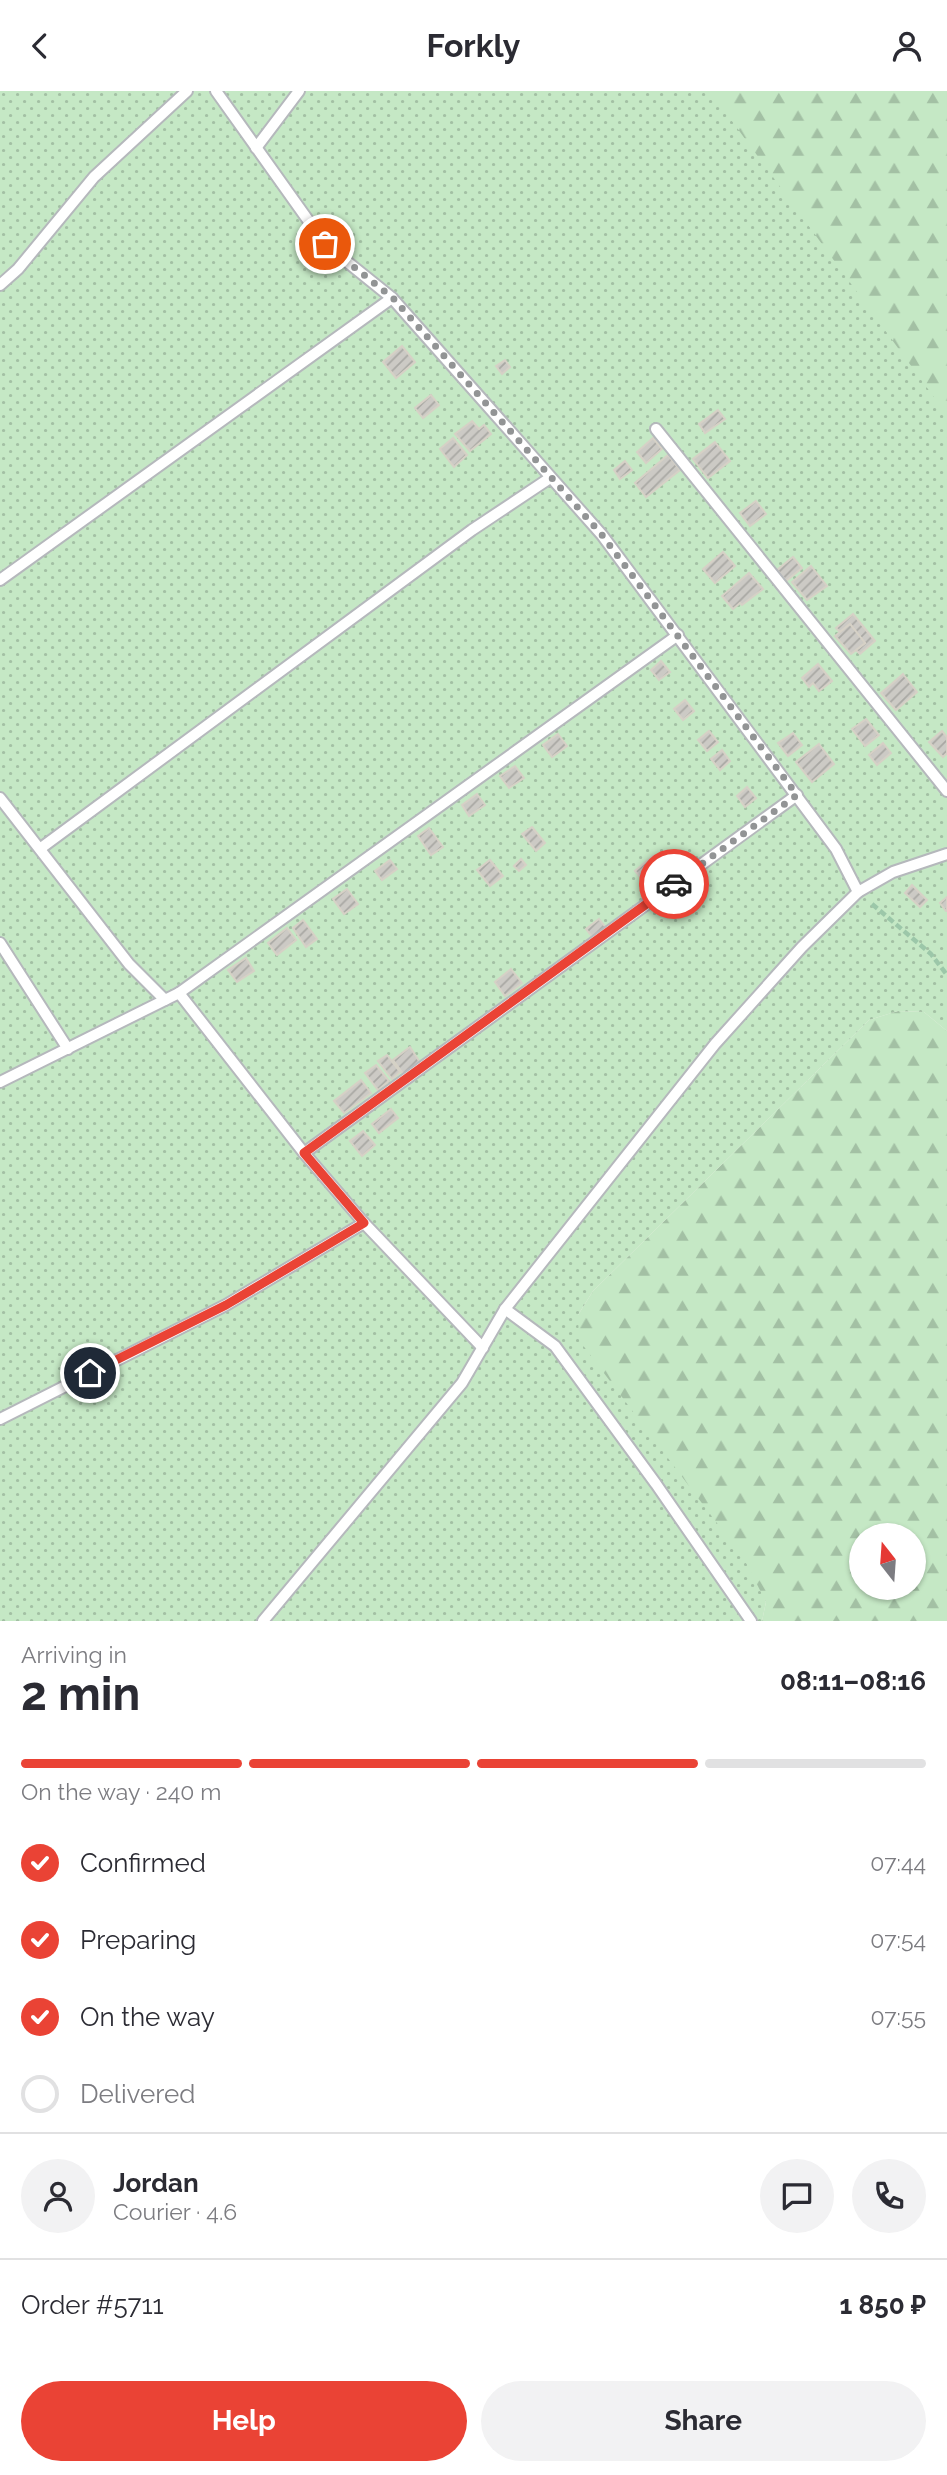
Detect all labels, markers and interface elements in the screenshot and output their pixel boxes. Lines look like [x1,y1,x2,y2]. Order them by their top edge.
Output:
icon: back [21,27,59,65]
text: Forkly [427,27,520,64]
icon: person [888,27,926,65]
pin [295,214,355,274]
icon: bag [306,225,344,263]
courier [639,849,709,919]
icon: car [655,865,693,903]
pin [60,1343,120,1403]
icon: home [71,1354,109,1392]
north arrow [849,1523,926,1599]
map controls [849,1523,926,1600]
text: Arriving in [21,1641,127,1668]
text: 08:11–08:16 [780,1666,926,1696]
text: 2 min [21,1667,140,1721]
text: On the way · 240 m [21,1778,221,1805]
icon: check [21,1844,59,1882]
text: Confirmed [80,1848,206,1878]
text: 07:44 [870,1849,926,1876]
icon: check [21,1921,59,1959]
text: Preparing [80,1925,196,1955]
text: 07:54 [870,1926,926,1953]
icon: check [21,1998,59,2036]
text: On the way [80,2002,215,2032]
text: 07:55 [870,2003,926,2030]
text: Delivered [80,2079,195,2109]
button: person [21,2159,95,2233]
button: chat [760,2159,834,2233]
button: phone [852,2159,926,2233]
text: Jordan [113,2168,199,2198]
text: Courier · 4.6 [113,2198,237,2225]
text: Order #5711 [21,2290,164,2320]
text: 1 850 ₽ [839,2290,926,2320]
button: Help [21,2381,467,2461]
button: Share [481,2381,926,2461]

